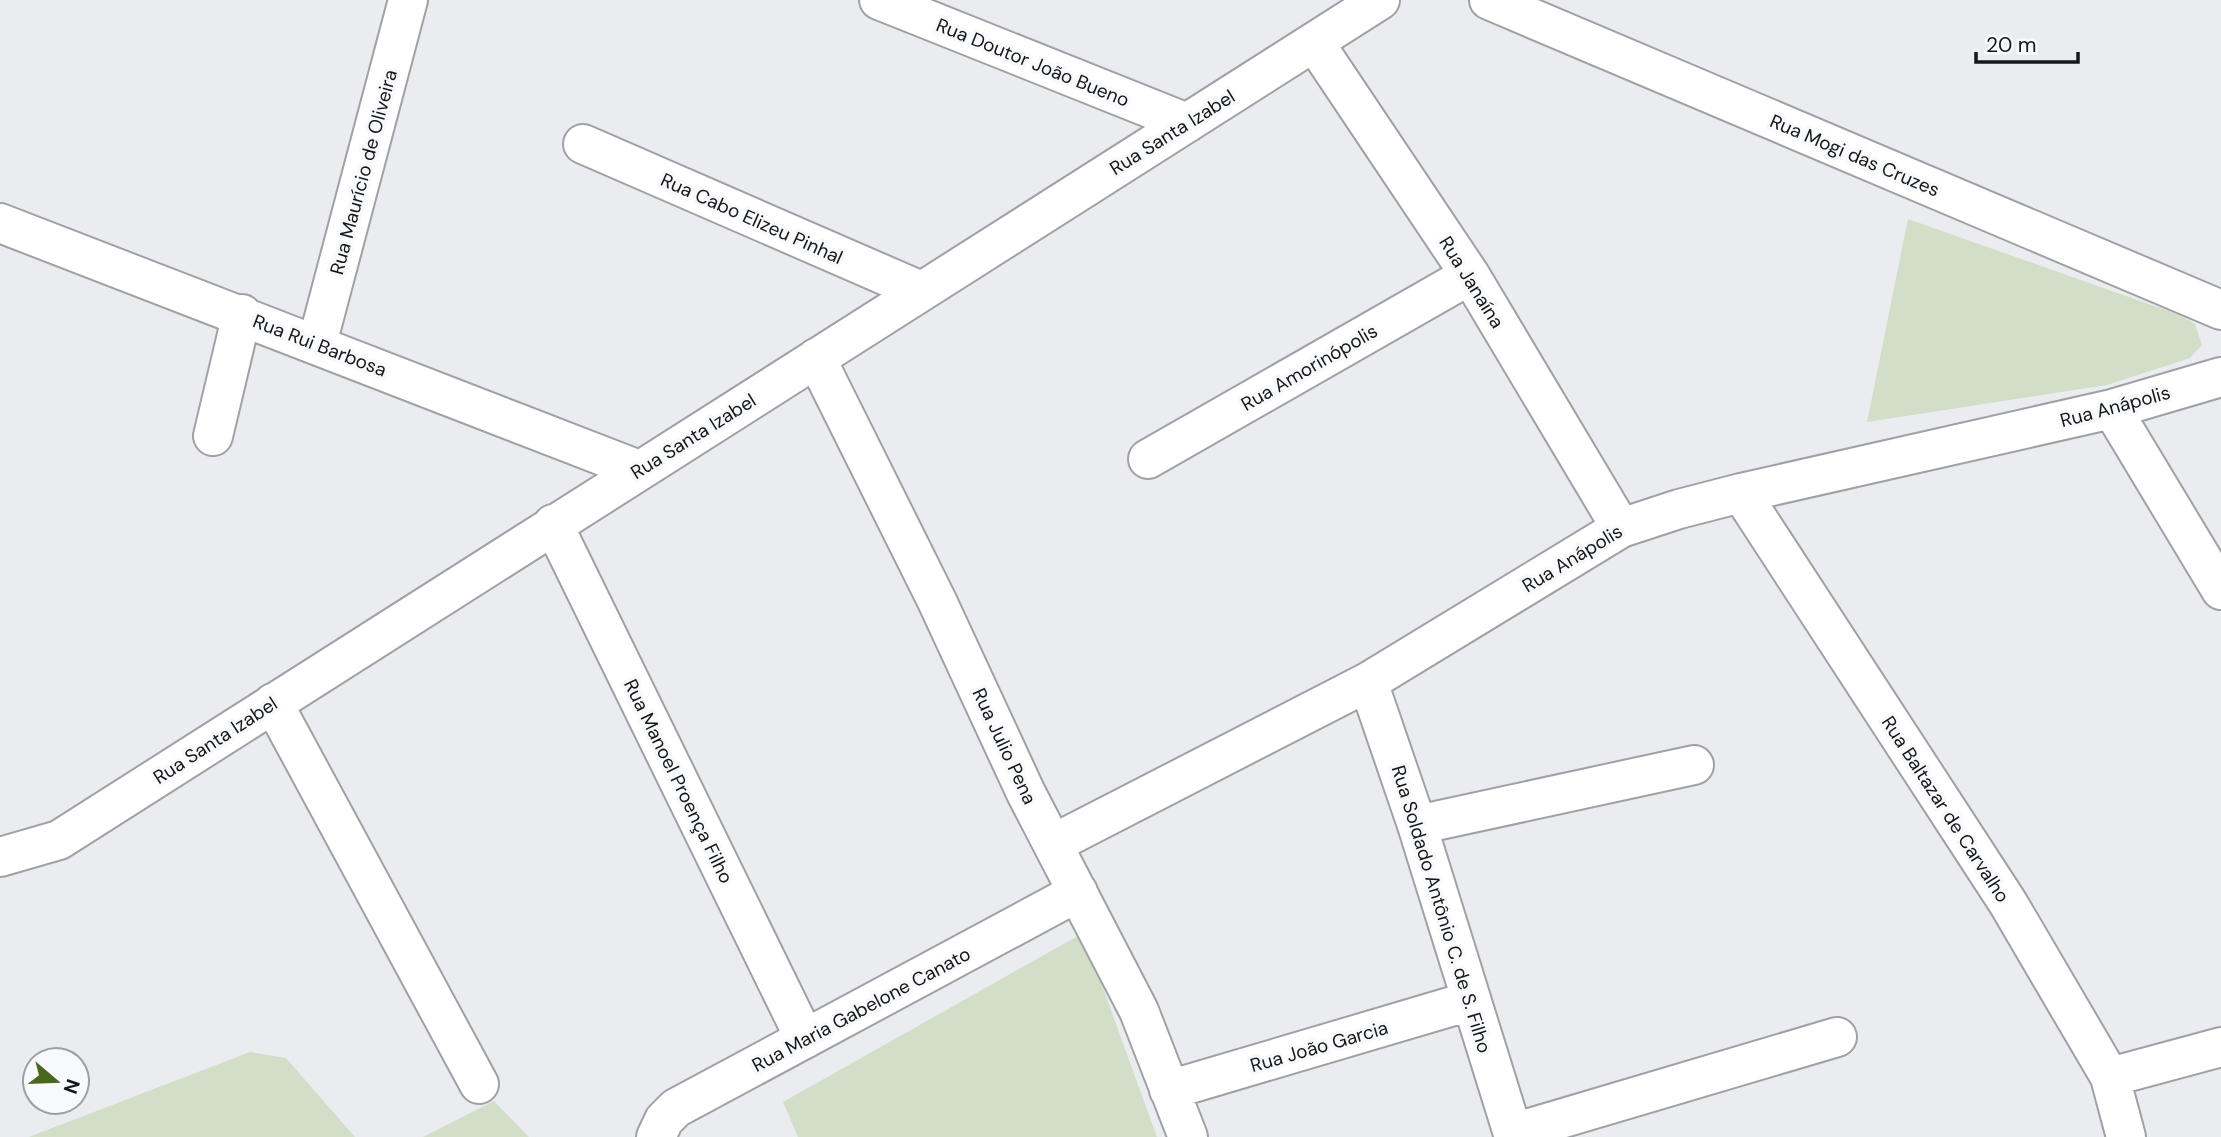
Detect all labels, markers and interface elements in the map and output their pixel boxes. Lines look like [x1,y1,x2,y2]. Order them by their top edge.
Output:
street label: Rua Doutor João Bueno [933,12,1133,113]
scale bar [1976,21,2078,65]
text: 20 m [1986,31,2037,59]
street label: Rua Maurício de Oliveira [324,67,403,277]
street label: Rua Santa Izabel [1105,84,1240,181]
street label: Rua Mogi das Cruzes [1766,108,1943,203]
street label: Rua Cabo Elizeu Pinhal [657,167,847,270]
street label: Rua Janaína [1433,231,1510,333]
street label: Rua Rui Barbosa [249,308,390,382]
street label: Rua Amorinópolis [1236,318,1382,417]
street label: Rua Anápolis [2057,380,2173,433]
street label: Rua Santa Izabel [626,388,761,485]
street label: Rua Anápolis [1517,519,1627,598]
street label: Rua Manoel Proença Filho [618,675,739,887]
street label: Rua Julio Pena [967,684,1042,808]
street label: Rua Santa Izabel [148,691,282,790]
street label: Rua Baltazar de Carvalho [1876,711,2015,907]
street label: Rua Soldado Antônio C. de S. Filho [1386,762,1497,1056]
street label: Rua Maria Gabelone Canato [748,941,975,1078]
street label: Rua João Garcia [1247,1015,1391,1078]
north arrow [21,1046,91,1116]
text: N [58,1076,86,1097]

